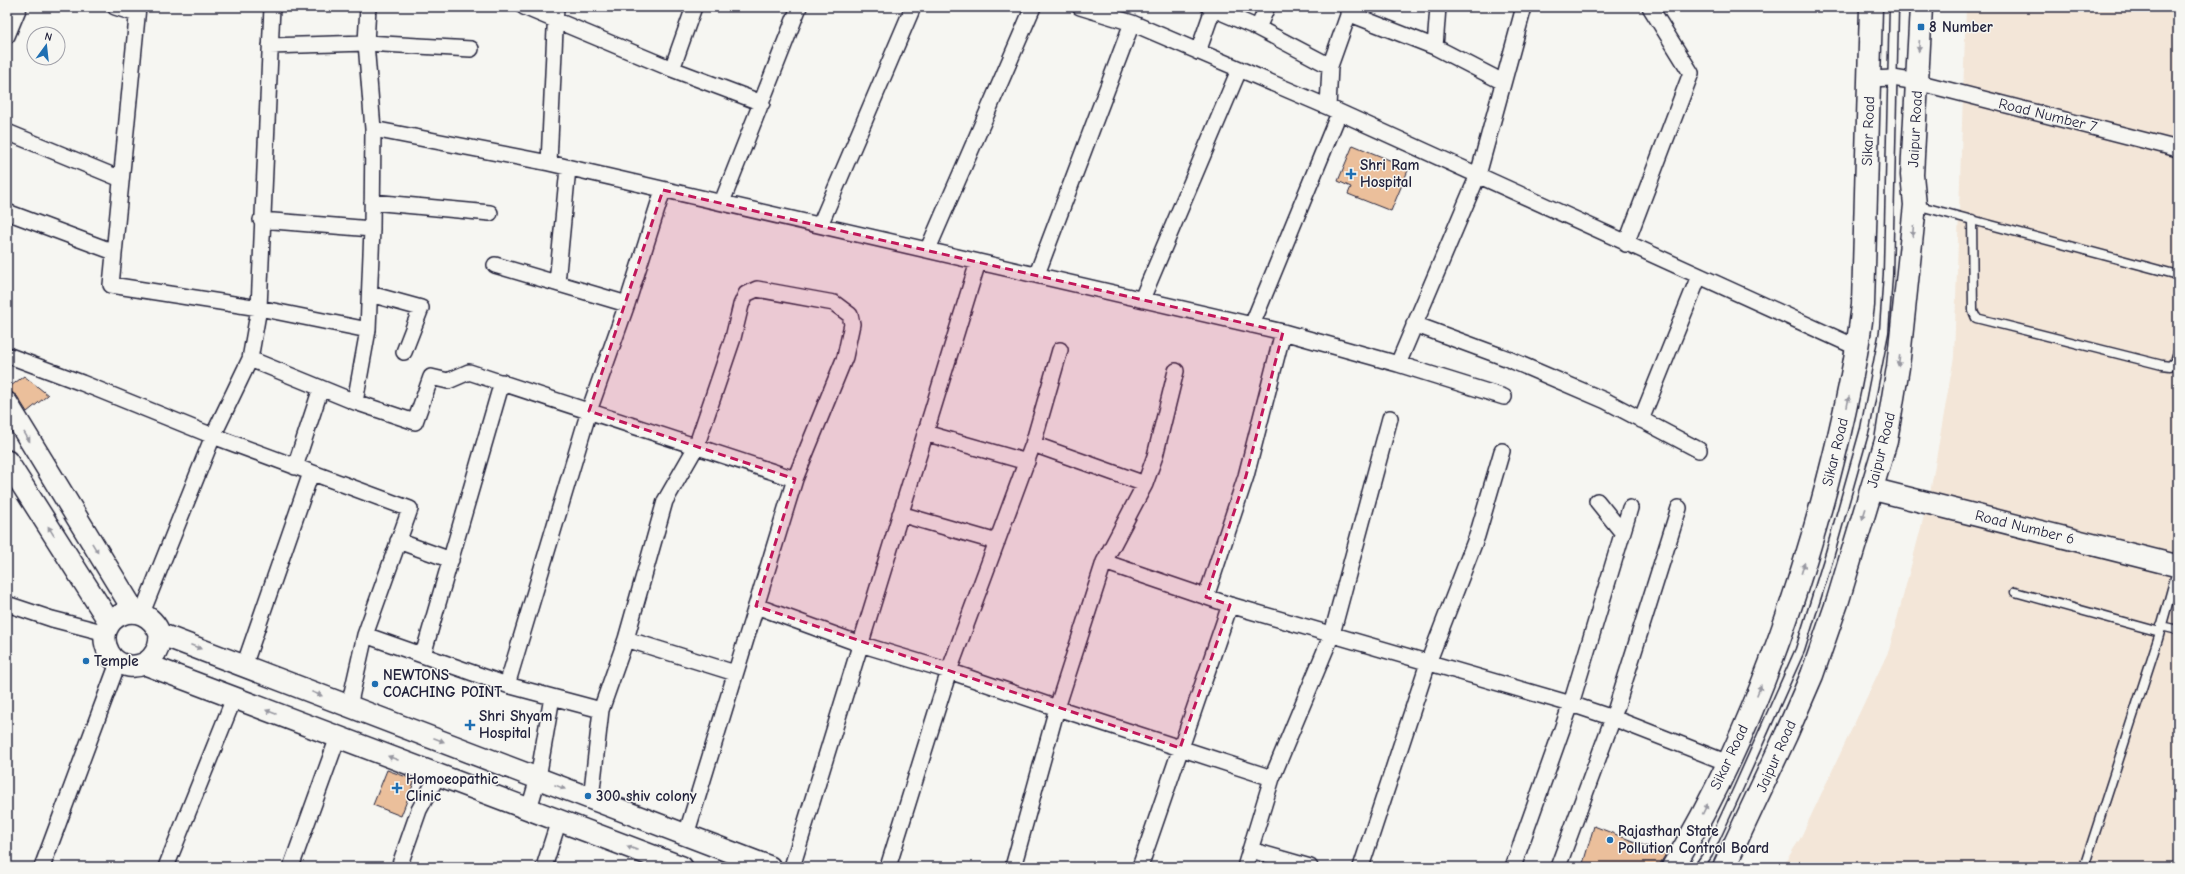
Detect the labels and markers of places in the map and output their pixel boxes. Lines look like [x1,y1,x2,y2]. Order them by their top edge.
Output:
place label: 8 Number [1929,18,1993,36]
marker: 8 Number [1916,22,1926,32]
place label: Shri Ram Hospital [1360,156,1420,191]
marker: Shri Ram Hospital [1345,168,1357,180]
place label: Temple [94,652,139,670]
marker: Temple [81,656,91,666]
place label: NEWTONS COACHING POINT [383,666,502,701]
marker: NEWTONS COACHING POINT [370,679,380,689]
place label: Shri Shyam Hospital [479,707,552,742]
marker: Shri Shyam Hospital [464,719,476,731]
place label: Homoeopathic Clinic [406,770,498,805]
marker: Homoeopathic Clinic [391,782,403,794]
place label: 300 shiv colony [596,787,697,805]
marker: 300 shiv colony [583,791,593,801]
place label: Rajasthan State Pollution Control Board [1618,822,1769,857]
marker: Rajasthan State Pollution Control Board [1605,835,1615,845]

